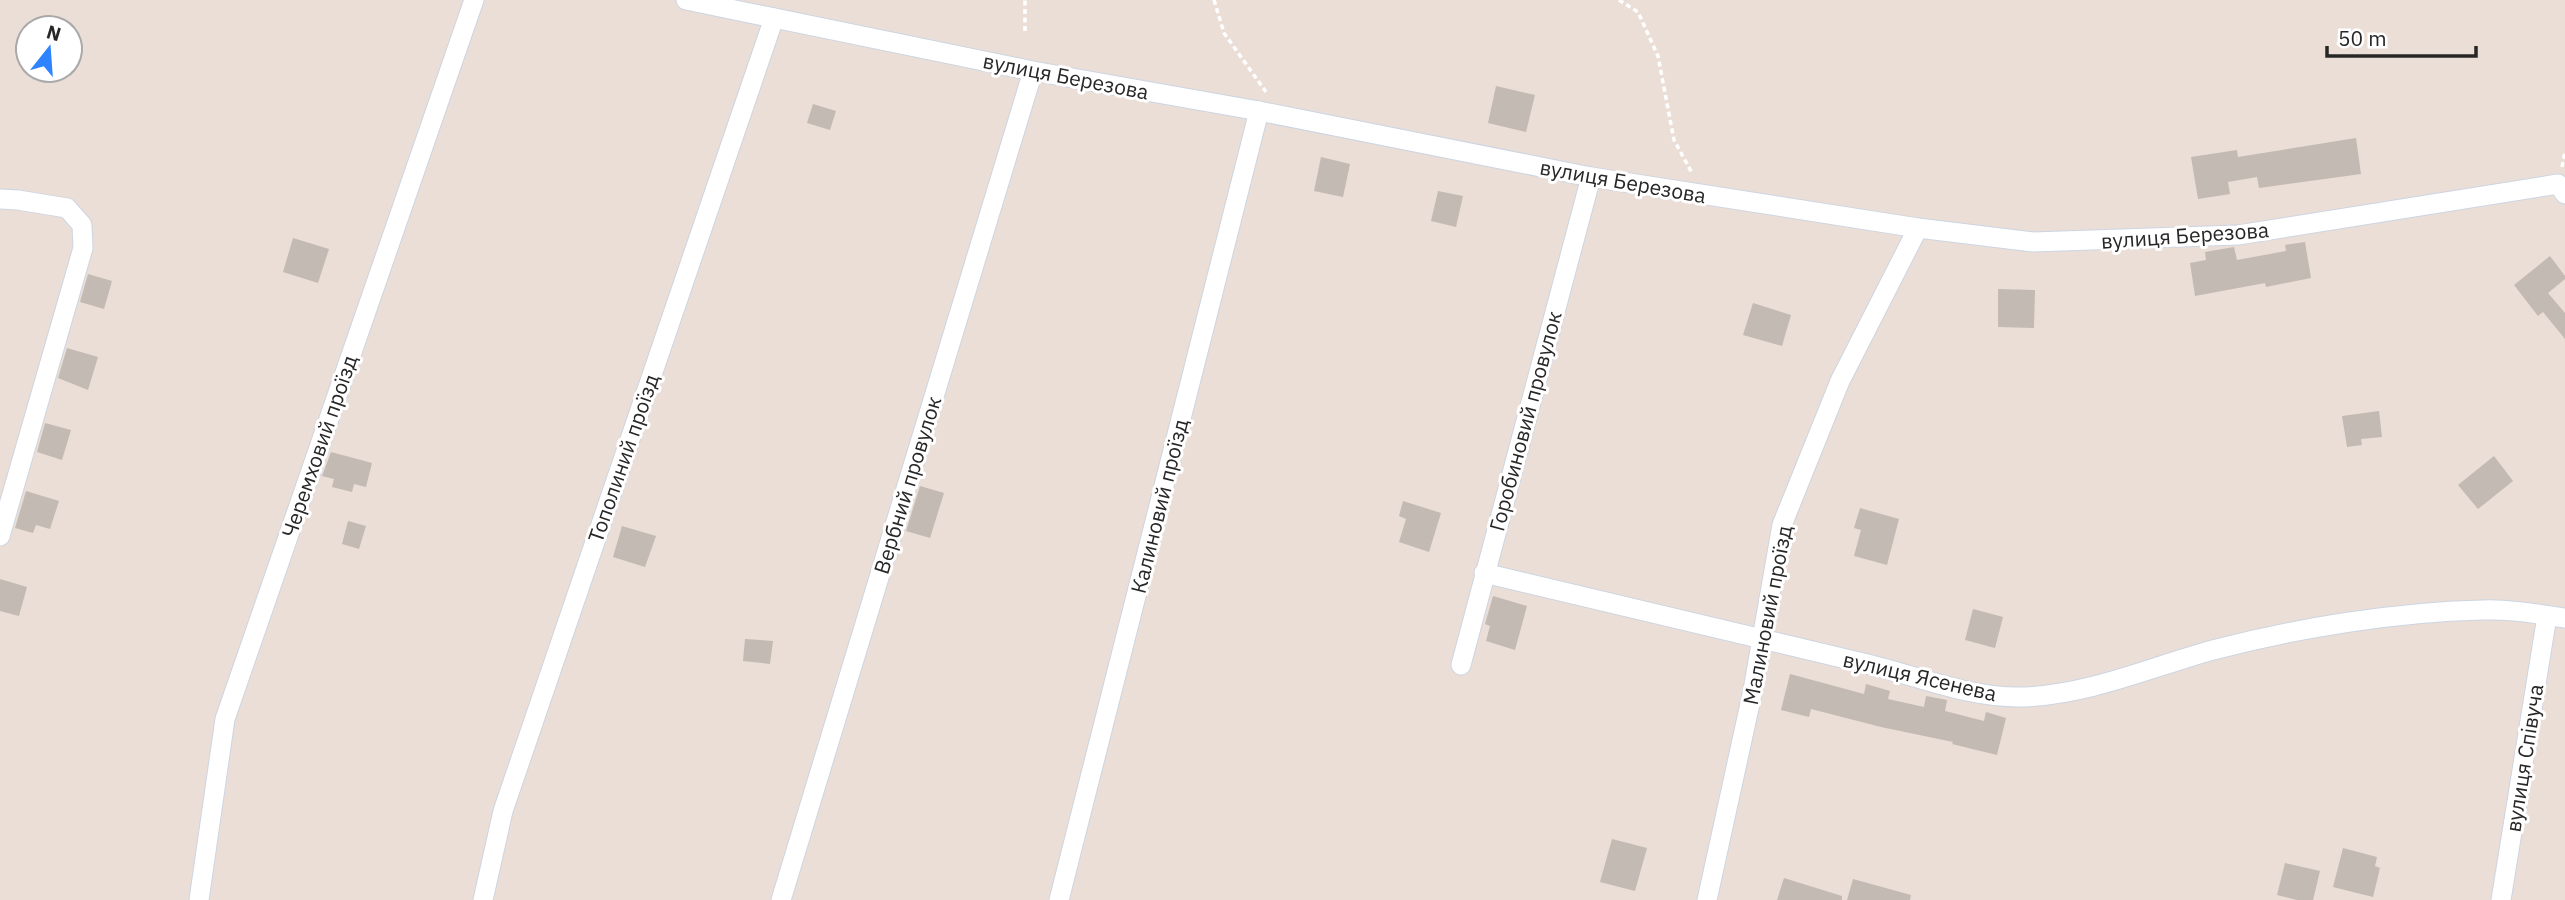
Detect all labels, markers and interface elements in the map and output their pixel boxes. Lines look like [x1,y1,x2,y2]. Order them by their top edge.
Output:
north arrow [14,14,84,84]
scale bar [2327,14,2476,58]
text: N [44,19,64,46]
text: 50 m [2338,24,2387,52]
street label: вулиця Березова [981,46,1151,106]
street label: вулиця Березова [1538,153,1708,209]
street label: вулиця Березова [2100,215,2270,255]
street label: Горобиновий провулок [1482,308,1568,534]
street label: Черемховий проїзд [275,351,363,541]
street label: Тополиний проїзд [581,370,665,546]
street label: Вербний провулок [867,393,947,577]
street label: Калиновий проїзд [1124,416,1194,596]
street label: Малиновий проїзд [1736,523,1798,707]
street label: вулиця Ясенева [1840,645,2000,707]
street label: вулиця Співуча [2498,682,2550,834]

